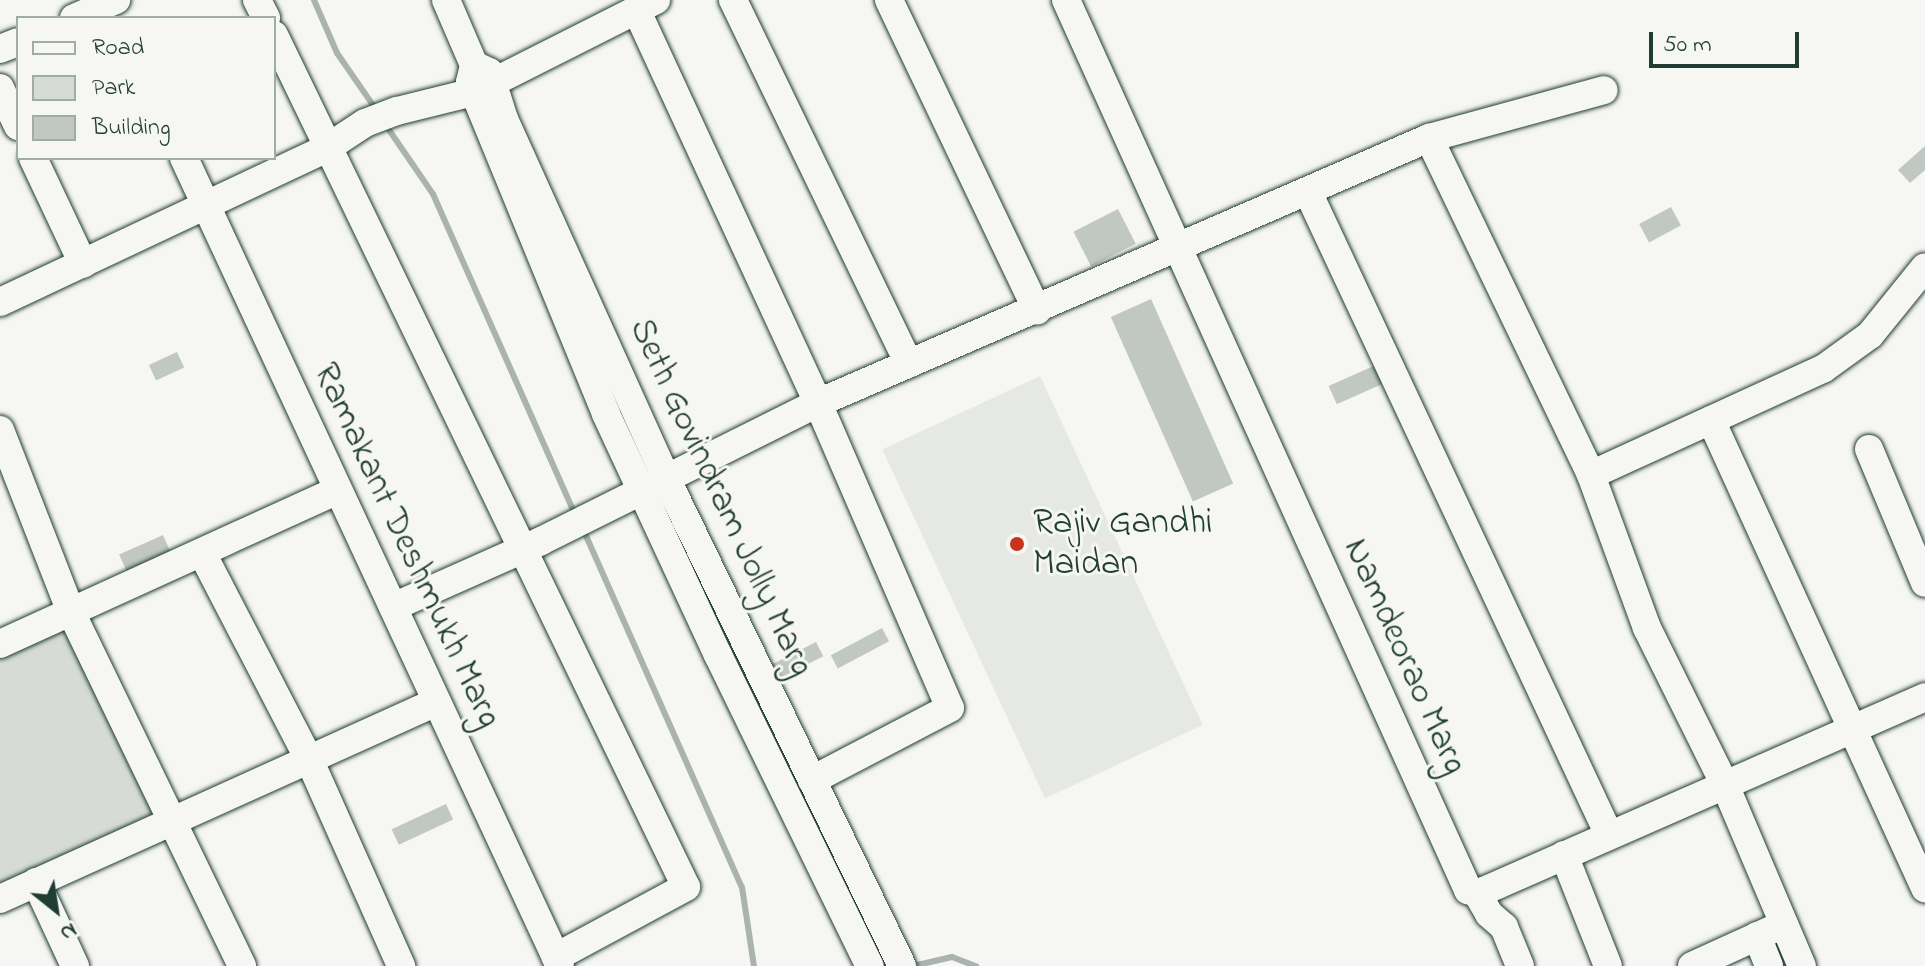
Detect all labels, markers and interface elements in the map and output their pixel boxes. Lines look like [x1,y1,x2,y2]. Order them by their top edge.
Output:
legend [16,16,276,160]
scale bar [1653,16,1803,66]
text: 50 m [1663,28,1712,63]
text: Road [92,31,144,66]
text: Park [92,71,135,106]
text: Building [92,111,171,146]
street label: Seth Govindram Jolly Marg [618,312,822,684]
street label: Ramakant Deshmukh Marg [302,357,510,735]
place label: Rajiv Gandhi Maidan [1033,501,1212,586]
street label: Namdeorao Marg [1333,532,1475,782]
marker: Rajiv Gandhi Maidan [1008,535,1026,553]
north arrow [16,870,96,950]
text: N [54,913,82,948]

